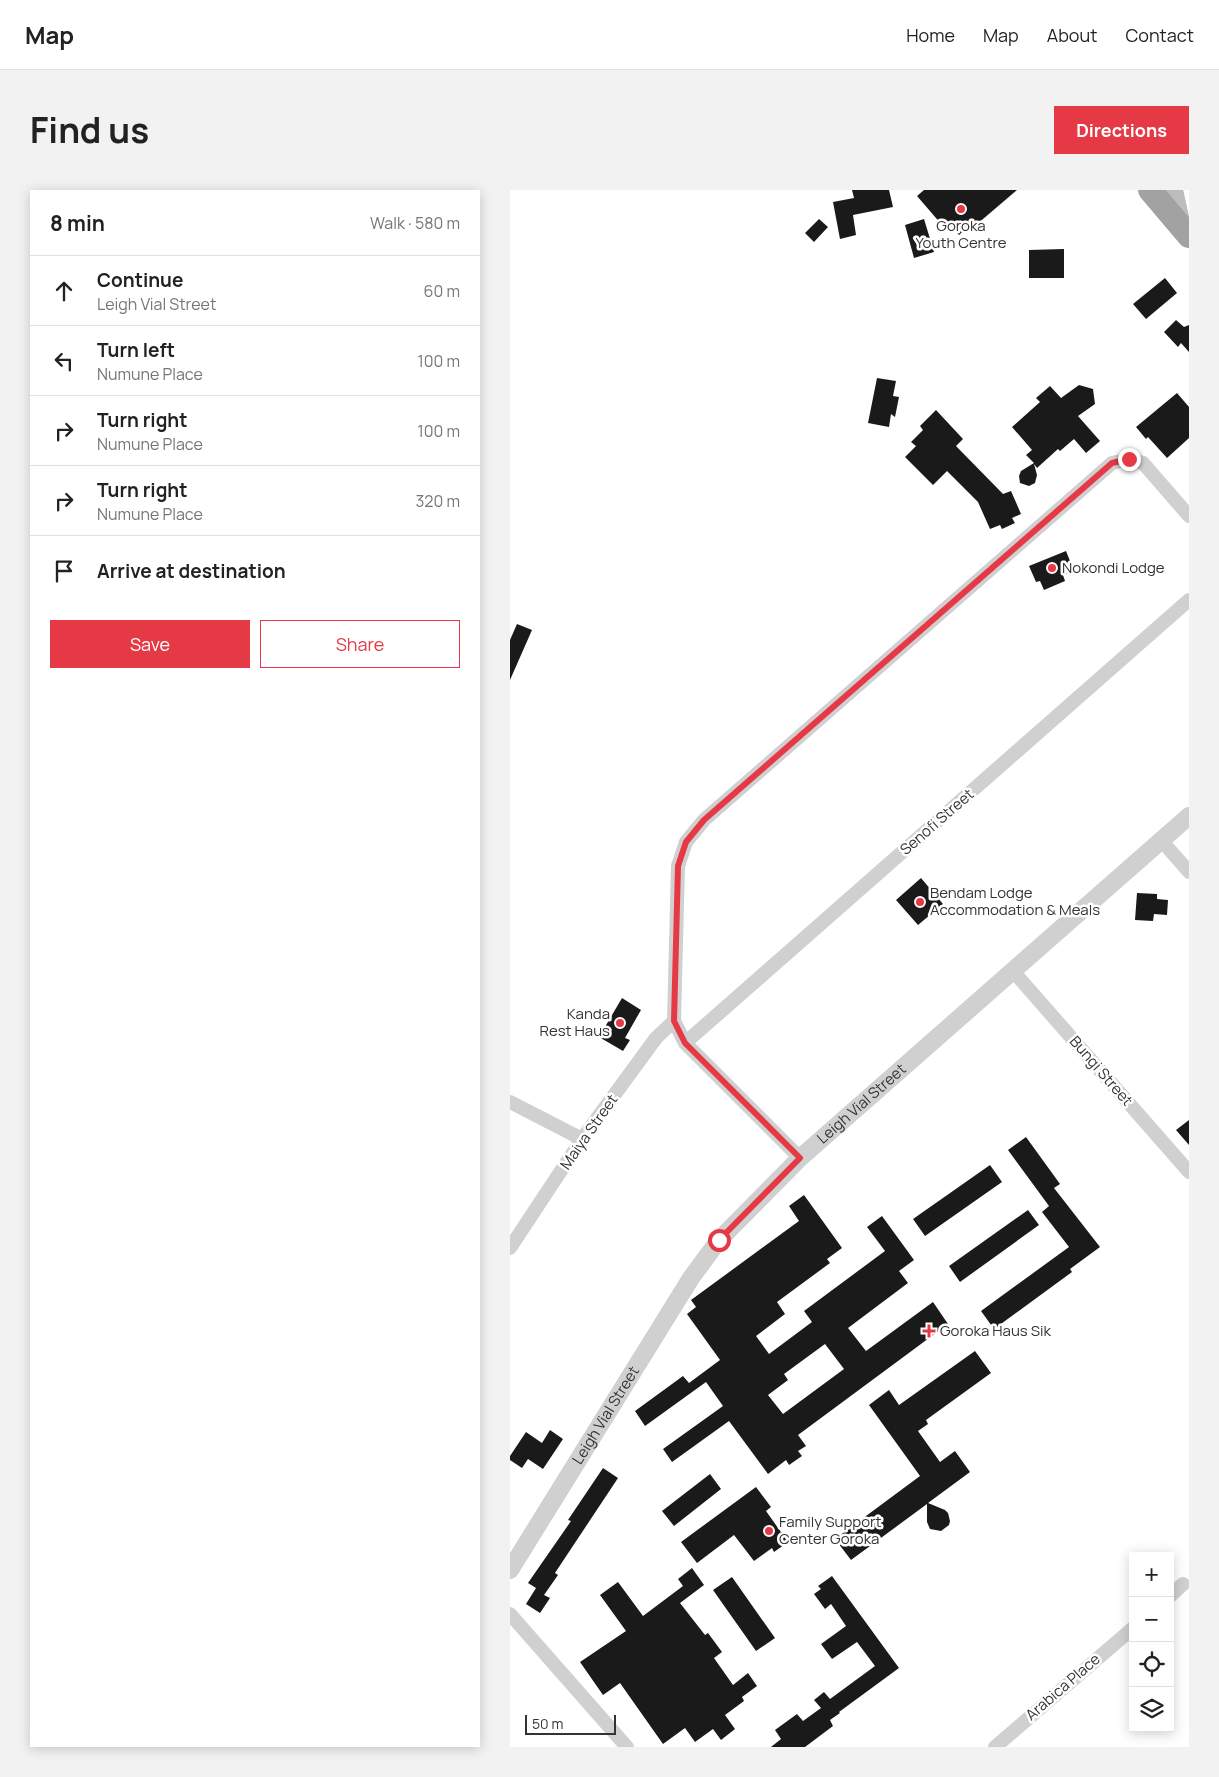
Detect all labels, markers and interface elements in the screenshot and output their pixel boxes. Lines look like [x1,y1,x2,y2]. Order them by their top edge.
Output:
text: Map [25,18,74,51]
text: Home [906,23,955,47]
text: Map [983,23,1019,47]
text: About [1047,23,1097,47]
text: Contact [1125,23,1194,47]
text: Find us [30,106,149,154]
button: Directions [1054,106,1189,154]
marker: Goroka Youth Centre [955,203,967,215]
text: 8 min [50,209,105,237]
text: Walk · 580 m [370,212,460,234]
place label: Goroka Youth Centre [915,215,1007,253]
text: Continue [97,267,183,293]
icon: ahead [50,277,78,305]
text: 60 m [424,280,460,302]
text: Leigh Vial Street [97,293,216,315]
text: Turn left [97,337,175,363]
icon: left [50,347,78,375]
text: 100 m [417,350,460,372]
text: Numune Place [97,363,203,385]
text: Turn right [97,407,187,433]
icon: right [50,417,78,445]
text: 100 m [417,420,460,442]
text: Numune Place [97,433,203,455]
route end [1118,448,1141,471]
text: Turn right [97,477,187,503]
icon: right [50,487,78,515]
text: 320 m [416,490,460,512]
text: Numune Place [97,503,203,525]
icon: arrive [50,557,78,585]
place label: Nokondi Lodge [1062,557,1165,578]
text: Arrive at destination [97,558,286,584]
marker: Nokondi Lodge [1046,562,1058,574]
button: Save [50,620,250,668]
button: Share [260,620,460,668]
street label: Senofi Street [895,784,978,860]
place label: Bendam Lodge Accommodation & Meals [930,882,1100,920]
marker: Bendam Lodge Accommodation & Meals [914,896,926,908]
place label: Kanda Rest Haus [540,1003,610,1041]
marker: Kanda Rest Haus [614,1017,626,1029]
street label: Bungi Street [1065,1031,1138,1110]
street label: Leigh Vial Street [812,1059,910,1148]
street label: Maiya Street [555,1090,622,1174]
route start [708,1229,731,1252]
place label: Goroka Haus Sik [940,1320,1051,1341]
marker: Goroka Haus Sik [922,1324,936,1338]
street label: Leigh Vial Street [567,1362,644,1468]
place label: Family Support Center Goroka [779,1511,881,1549]
marker: Family Support Center Goroka [763,1525,775,1537]
map controls [1129,1552,1174,1732]
button: + [1129,1552,1174,1597]
button: − [1129,1597,1174,1642]
button: locate [1129,1642,1174,1687]
street label: Arabica Place [1021,1648,1105,1725]
button: layers [1129,1687,1174,1732]
scale bar [525,1712,616,1735]
text: 50 m [532,1714,563,1733]

